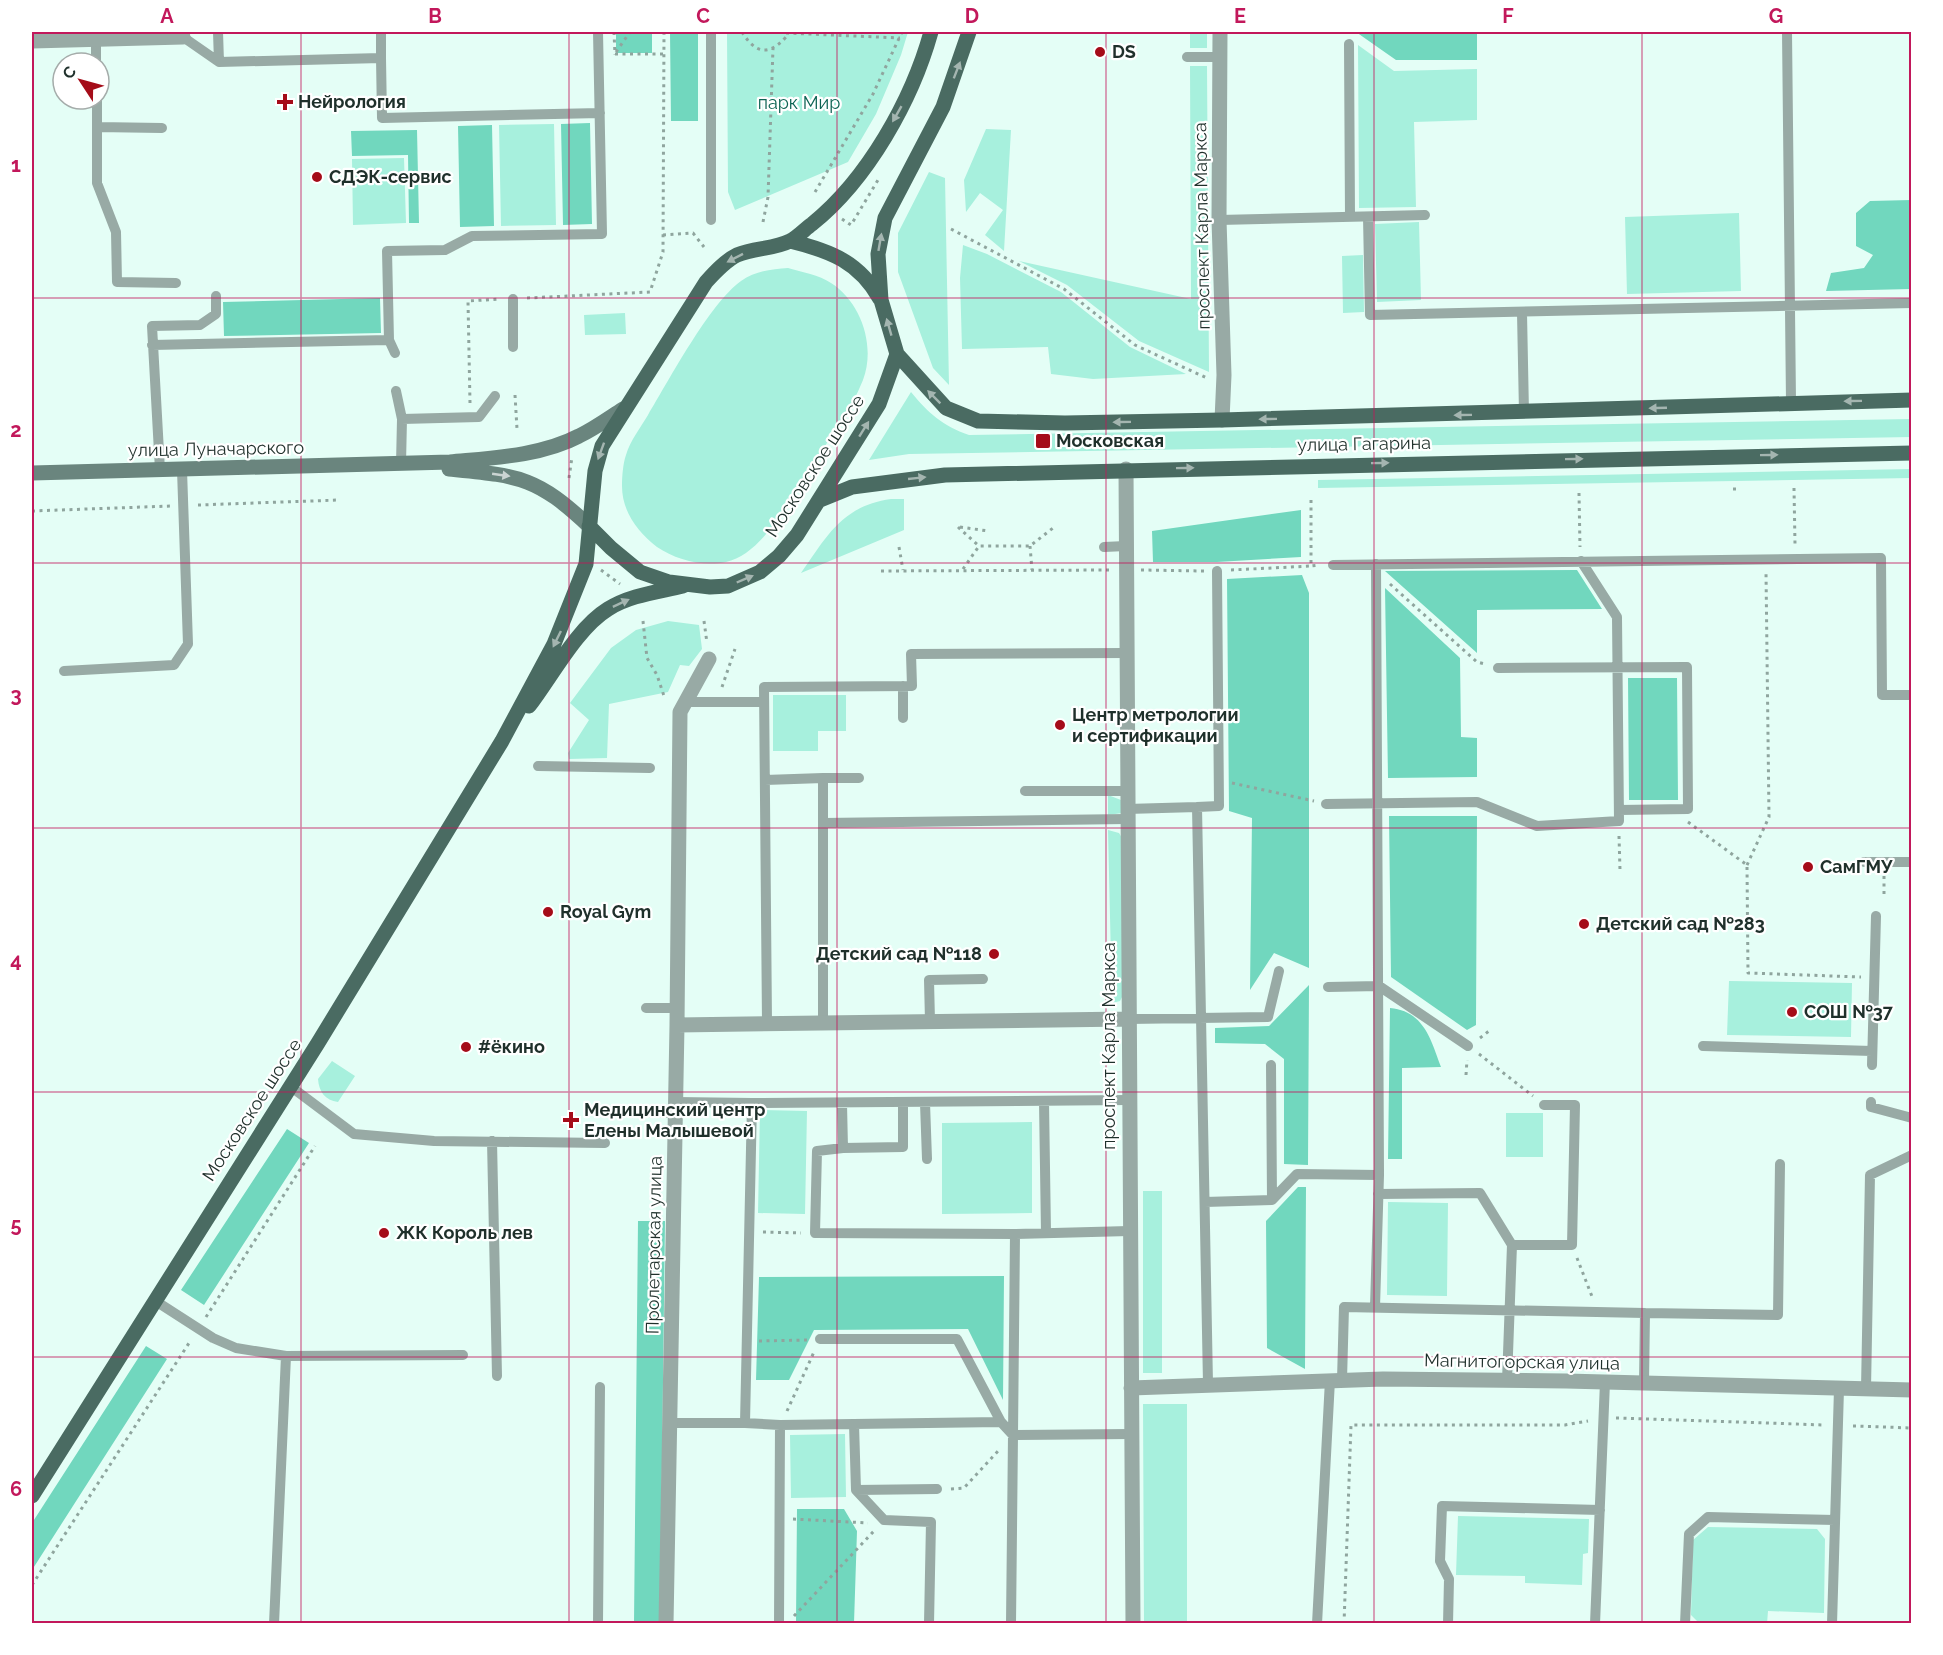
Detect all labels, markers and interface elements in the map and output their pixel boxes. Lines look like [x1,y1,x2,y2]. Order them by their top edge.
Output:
text: A [160,4,174,28]
text: B [428,4,442,28]
text: C [696,4,710,28]
text: D [965,4,979,28]
text: E [1234,4,1246,28]
text: F [1502,4,1514,28]
text: G [1769,4,1783,28]
place label: DS [1112,41,1136,62]
marker: DS [1093,45,1107,59]
north arrow [51,51,111,111]
one-way arrow [953,61,963,79]
text: С [58,62,80,83]
place label: Нейрология [298,91,406,112]
park label: парк Мир [758,92,840,113]
marker: Нейрология [276,93,294,111]
one-way arrow [891,106,902,122]
street label: проспект Карла Маркса [1189,122,1214,330]
text: 1 [11,153,21,177]
place label: СДЭК-сервис [329,166,452,187]
marker: СДЭК-сервис [310,170,324,184]
one-way arrow [876,232,885,251]
one-way arrow [726,253,743,263]
one-way arrow [884,318,893,336]
one-way arrow [927,389,941,404]
street label: Московское шоссе [761,390,869,541]
one-way arrow [1844,396,1863,406]
one-way arrow [1649,403,1668,412]
one-way arrow [1454,410,1473,419]
one-way arrow [1259,414,1278,424]
one-way arrow [1112,417,1131,427]
text: 2 [10,418,22,442]
one-way arrow [858,421,869,437]
place label: Московская [1056,430,1164,451]
marker: Московская [1034,432,1052,450]
street label: улица Гагарина [1297,432,1431,455]
street label: улица Луначарского [128,436,305,461]
one-way arrow [596,442,606,460]
one-way arrow [1760,450,1779,460]
one-way arrow [1565,454,1584,464]
one-way arrow [1370,459,1389,468]
one-way arrow [1175,463,1194,473]
one-way arrow [492,470,511,479]
one-way arrow [908,473,927,482]
one-way arrow [736,574,754,584]
one-way arrow [612,598,629,607]
one-way arrow [552,630,561,647]
text: 3 [10,683,22,707]
place label: Центр метрологии и сертификации [1072,704,1238,746]
marker: Центр метрологии и сертификации [1053,718,1067,732]
place label: СамГМУ [1820,856,1893,877]
marker: СамГМУ [1801,860,1815,874]
place label: Royal Gym [560,901,651,922]
marker: Royal Gym [541,905,555,919]
place label: Детский сад №283 [1596,913,1765,934]
marker: Детский сад №283 [1577,917,1591,931]
street label: проспект Карла Маркса [1098,942,1119,1150]
place label: Детский сад №118 [816,943,982,964]
marker: Детский сад №118 [987,947,1001,961]
text: 4 [10,948,22,972]
place label: СОШ №37 [1804,1001,1894,1022]
marker: СОШ №37 [1785,1005,1799,1019]
street label: Московское шоссе [198,1034,306,1185]
place label: #ёкино [478,1036,545,1057]
marker: #ёкино [459,1040,473,1054]
place label: Медицинский центр Елены Малышевой [584,1099,765,1141]
marker: Медицинский центр Елены Малышевой [562,1111,580,1129]
street label: Пролетарская улица [641,1156,666,1334]
text: 5 [10,1213,22,1237]
place label: ЖК Король лев [396,1222,533,1243]
marker: ЖК Король лев [377,1226,391,1240]
street label: Магнитогорская улица [1424,1349,1620,1374]
text: 6 [10,1477,22,1501]

